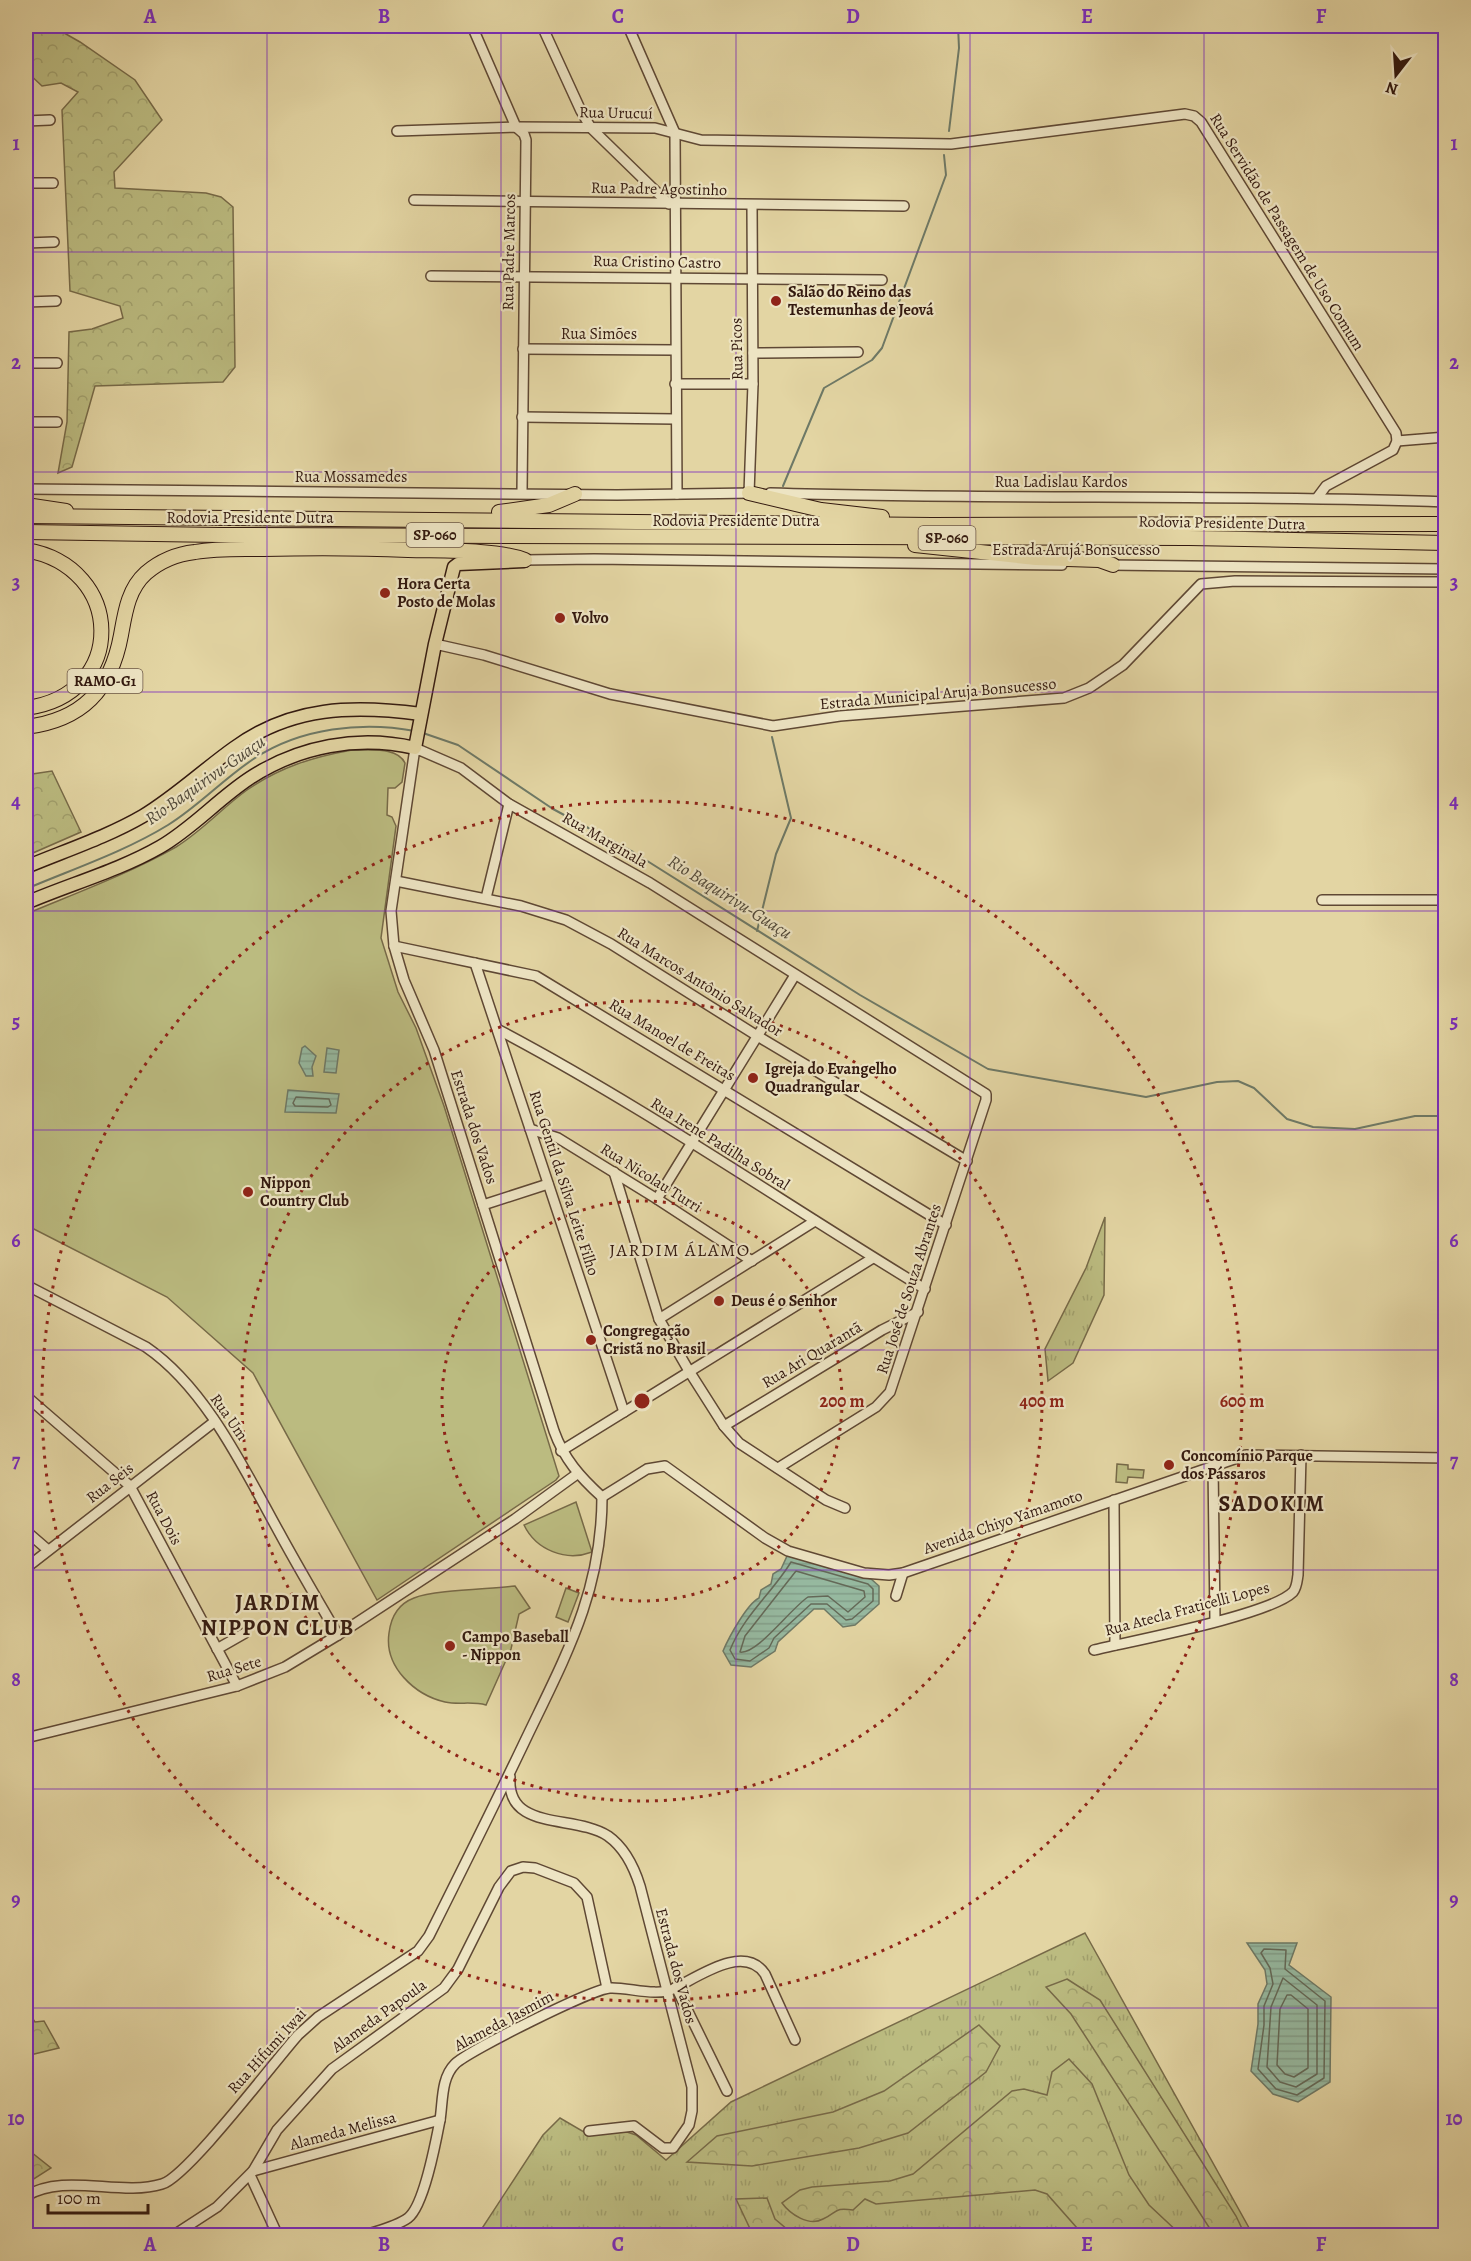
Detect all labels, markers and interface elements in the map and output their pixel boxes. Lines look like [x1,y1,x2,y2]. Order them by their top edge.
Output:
text: A [143,3,157,30]
text: B [378,3,390,30]
text: C [612,3,624,30]
text: D [846,3,860,30]
text: E [1081,3,1093,30]
text: F [1316,3,1327,30]
north arrow [1366,45,1426,105]
text: N [1383,76,1401,101]
street label: Rua Urucuí [579,101,653,125]
street label: Rua Servidão de Passagem de Uso Comum [1204,109,1370,355]
text: 1 [12,130,20,157]
text: 1 [1450,130,1458,157]
street label: Rua Padre Agostinho [591,177,727,201]
street label: Rua Padre Marcos [497,193,521,311]
street label: Rua Cristino Castro [593,250,721,274]
place label: Salão do Reino das Testemunhas de Jeová [788,281,934,321]
marker: Salão do Reino das Testemunhas de Jeová [769,294,783,308]
street label: Rua Picos [725,317,749,381]
street label: Rua Simões [561,323,637,345]
text: 2 [11,349,21,376]
text: 2 [1449,349,1459,376]
street label: Rua Mossamedes [295,466,407,488]
street label: Rua Ladislau Kardos [994,471,1128,493]
street label: Rodovia Presidente Dutra [166,507,334,529]
street label: Rodovia Presidente Dutra [652,510,820,532]
street label: Rodovia Presidente Dutra [1138,511,1306,535]
road number: SP-060 [406,523,464,547]
road number: SP-060 [918,526,976,550]
street label: Estrada Arujá Bonsucesso [992,539,1160,561]
text: 3 [12,569,20,596]
text: 3 [1450,569,1458,596]
place label: Hora Certa Posto de Molas [397,573,496,613]
marker: Hora Certa Posto de Molas [378,586,392,600]
place label: Volvo [571,607,609,629]
marker: Volvo [553,611,567,625]
road number: RAMO-G1 [68,669,142,693]
street label: Estrada Municipal Aruja Bonsucesso [819,673,1057,715]
water label: Rio Baquirivu-Guaçu [140,729,270,830]
text: 4 [11,788,21,815]
text: 4 [1449,788,1459,815]
street label: Rua Marginala [558,807,652,874]
water label: Rio Baquirivu-Guaçu [664,849,797,945]
street label: Rua Marcos Antônio Salvador [613,922,787,1042]
street label: Rua Manoel de Freitas [605,993,739,1087]
text: 5 [12,1008,20,1035]
text: 5 [1450,1008,1458,1035]
place label: Igreja do Evangelho Quadrangular [765,1058,897,1098]
street label: Estrada dos Vados [445,1067,503,1187]
marker: Igreja do Evangelho Quadrangular [746,1071,760,1085]
street label: Rua Gentil da Silva Leite Filho [524,1088,604,1278]
street label: Rua Irene Padilha Sobral [646,1092,794,1196]
street label: Rua Nicolau Turri [596,1138,706,1218]
place label: Nippon Country Club [260,1172,349,1212]
marker: Nippon Country Club [241,1185,255,1199]
street label: Rua José de Souza Abrantes [871,1201,947,1377]
text: 6 [11,1227,21,1254]
text: 6 [1449,1227,1459,1254]
district label: JARDIM ÁLAMO [609,1238,751,1262]
place label: Deus é o Senhor [731,1290,837,1312]
marker: Deus é o Senhor [712,1294,726,1308]
street label: Rua Ari Quarantã [758,1316,867,1394]
place label: Congregação Cristã no Brasil [603,1320,706,1360]
marker: Congregação Cristã no Brasil [584,1333,598,1347]
street label: Rua Um [205,1389,253,1445]
text: 200 m [819,1389,865,1413]
text: 400 m [1020,1389,1064,1413]
text: 600 m [1220,1389,1264,1413]
centre of rings [632,1391,652,1411]
place label: Concomínio Parque dos Pássaros [1181,1445,1313,1485]
text: 7 [12,1447,21,1474]
text: 7 [1450,1447,1459,1474]
street label: Rua Seis [82,1457,138,1509]
marker: Concomínio Parque dos Pássaros [1162,1458,1176,1472]
street label: Avenida Chiyo Yamamoto [920,1484,1086,1560]
street label: Rua Dois [140,1487,188,1549]
district label: SADOKIM [1218,1489,1326,1519]
street label: Rua Atecla Fraticelli Lopes [1102,1576,1272,1642]
district label: JARDIM NIPPON CLUB [201,1588,355,1643]
place label: Campo Baseball - Nippon [462,1626,569,1666]
marker: Campo Baseball - Nippon [443,1639,457,1653]
street label: Rua Sete [204,1650,264,1688]
text: 8 [11,1666,21,1693]
text: 8 [1449,1666,1459,1693]
text: 9 [11,1886,21,1913]
text: 9 [1449,1886,1459,1913]
street label: Estrada dos Vados [650,1906,702,2026]
street label: Alameda Papoula [326,1974,431,2059]
street label: Alameda Jasmim [449,1985,558,2057]
street label: Rua Hifumi Iwai [223,2003,311,2099]
text: 10 [7,2105,25,2132]
text: 10 [1445,2105,1463,2132]
street label: Alameda Melissa [286,2106,399,2156]
scale bar [48,2177,148,2215]
text: 100 m [57,2186,101,2210]
text: A [143,2231,157,2258]
text: B [378,2231,390,2258]
text: C [612,2231,624,2258]
text: D [846,2231,860,2258]
text: E [1081,2231,1093,2258]
text: F [1316,2231,1327,2258]

